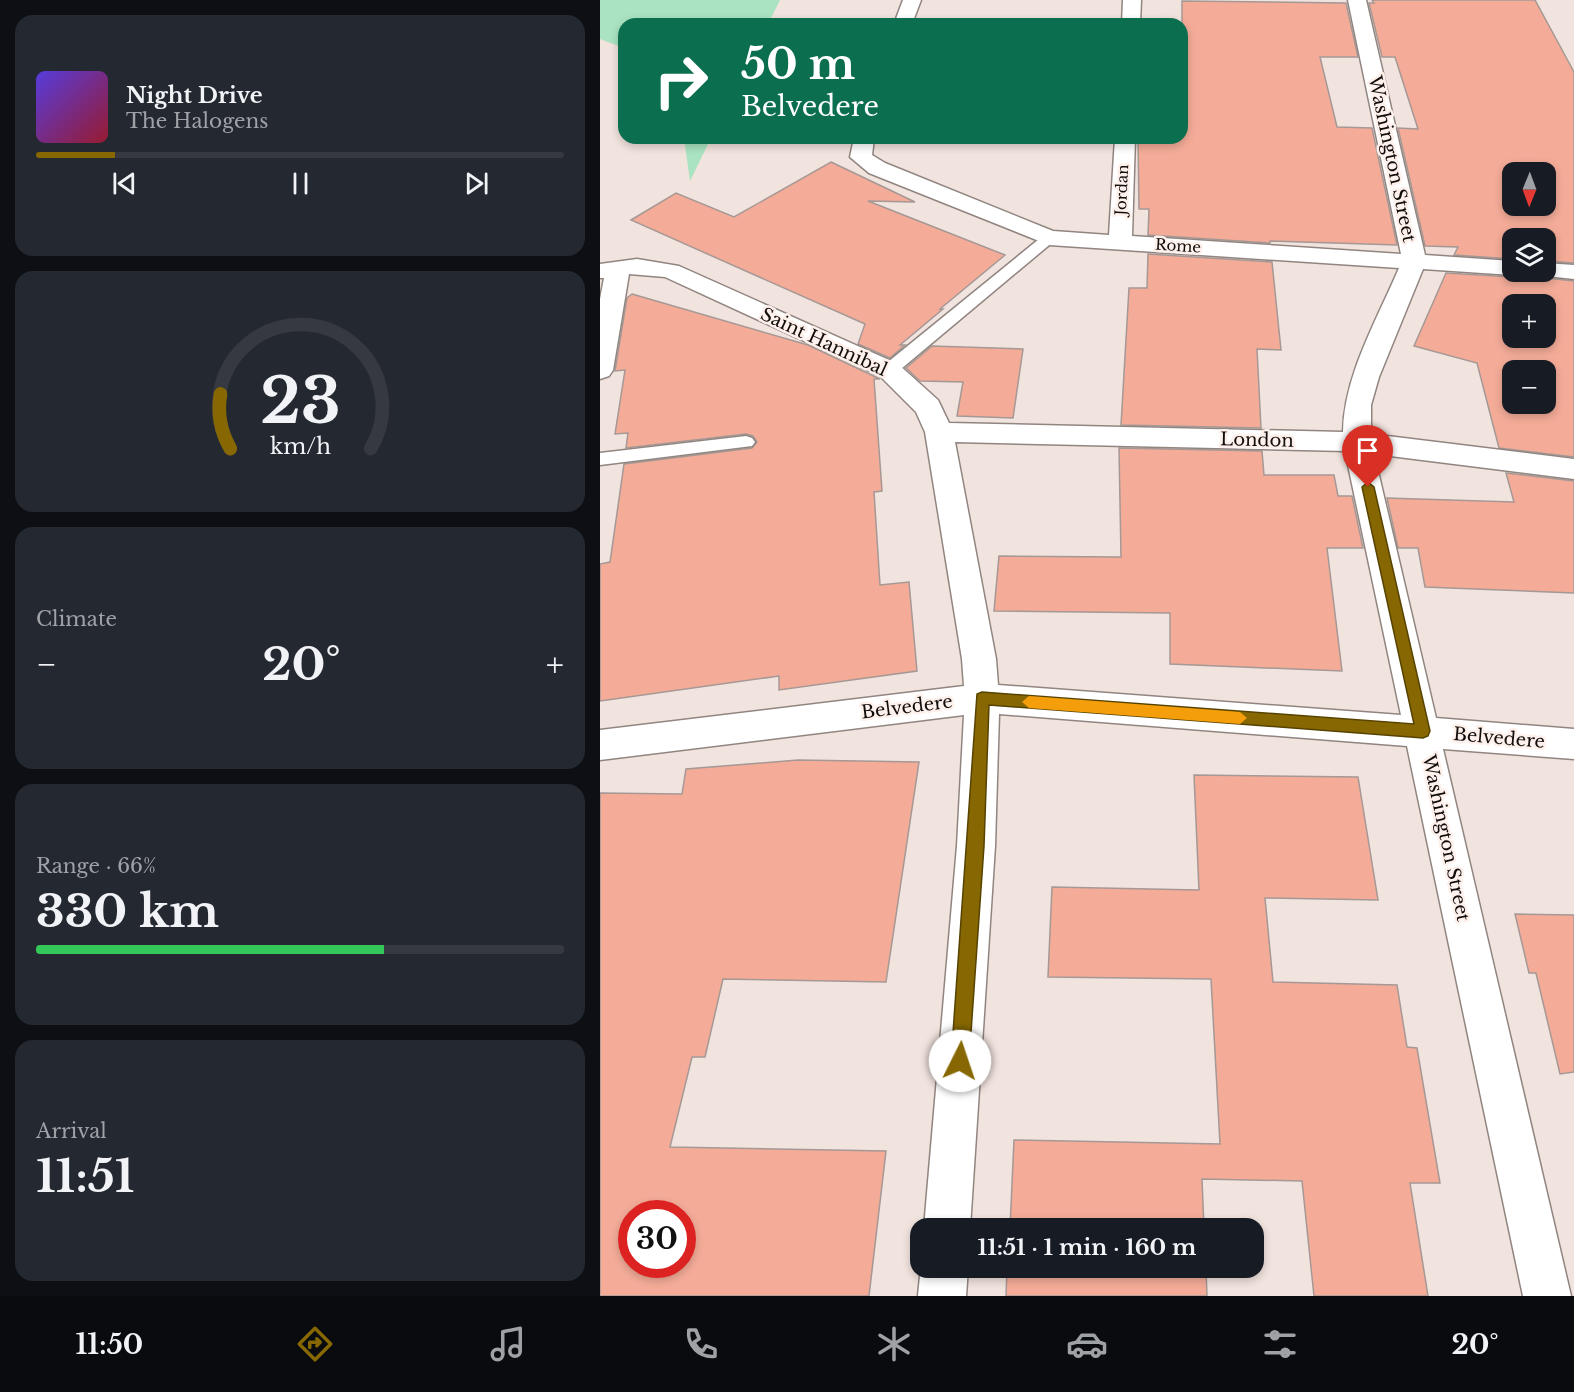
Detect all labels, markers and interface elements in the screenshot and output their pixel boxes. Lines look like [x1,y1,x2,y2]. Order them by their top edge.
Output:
text: 50 m [741,38,855,90]
icon: right [642,42,720,120]
street label: Washington Street [1363,73,1420,244]
text: Night Drive [126,82,263,109]
text: Belvedere [741,90,879,123]
text: The Halogens [126,109,268,133]
north arrow [1502,162,1556,216]
map controls [1502,162,1556,414]
street label: Jordan [1111,164,1132,218]
icon: previous [108,167,141,200]
icon: pause [284,167,317,200]
icon: next [460,167,493,200]
button: layers [1502,228,1556,282]
street label: Rome [1154,234,1202,257]
button: + [1502,294,1556,348]
street label: Saint Hannibal [757,303,891,381]
button: − [1502,360,1556,414]
text: 23 [260,362,340,440]
pin [1342,425,1393,487]
street label: London [1220,428,1294,452]
text: km/h [270,433,331,460]
icon: arrive [1351,434,1384,467]
text: Climate [36,607,117,631]
text: 20° [262,636,341,692]
text: − [36,644,57,685]
text: + [546,644,564,685]
street label: Belvedere [860,690,954,724]
street label: Belvedere [1452,723,1546,753]
street label: Washington Street [1417,752,1474,923]
text: Range · 66% [36,854,156,878]
text: 330 km [36,883,219,939]
position arrow [928,1029,992,1093]
text: Arrival [36,1119,107,1143]
text: 11:51 [36,1148,134,1204]
speed limit sign: 30 [618,1200,696,1278]
text: 11:51 · 1 min · 160 m [978,1234,1196,1261]
icon: directions [294,1323,336,1365]
icon: music [487,1323,529,1365]
icon: phone [680,1323,722,1365]
icon: climate [873,1323,915,1365]
icon: car [1066,1323,1108,1365]
icon: filters [1259,1323,1301,1365]
text: 11:50 [75,1328,143,1361]
text: 20° [1451,1328,1498,1361]

